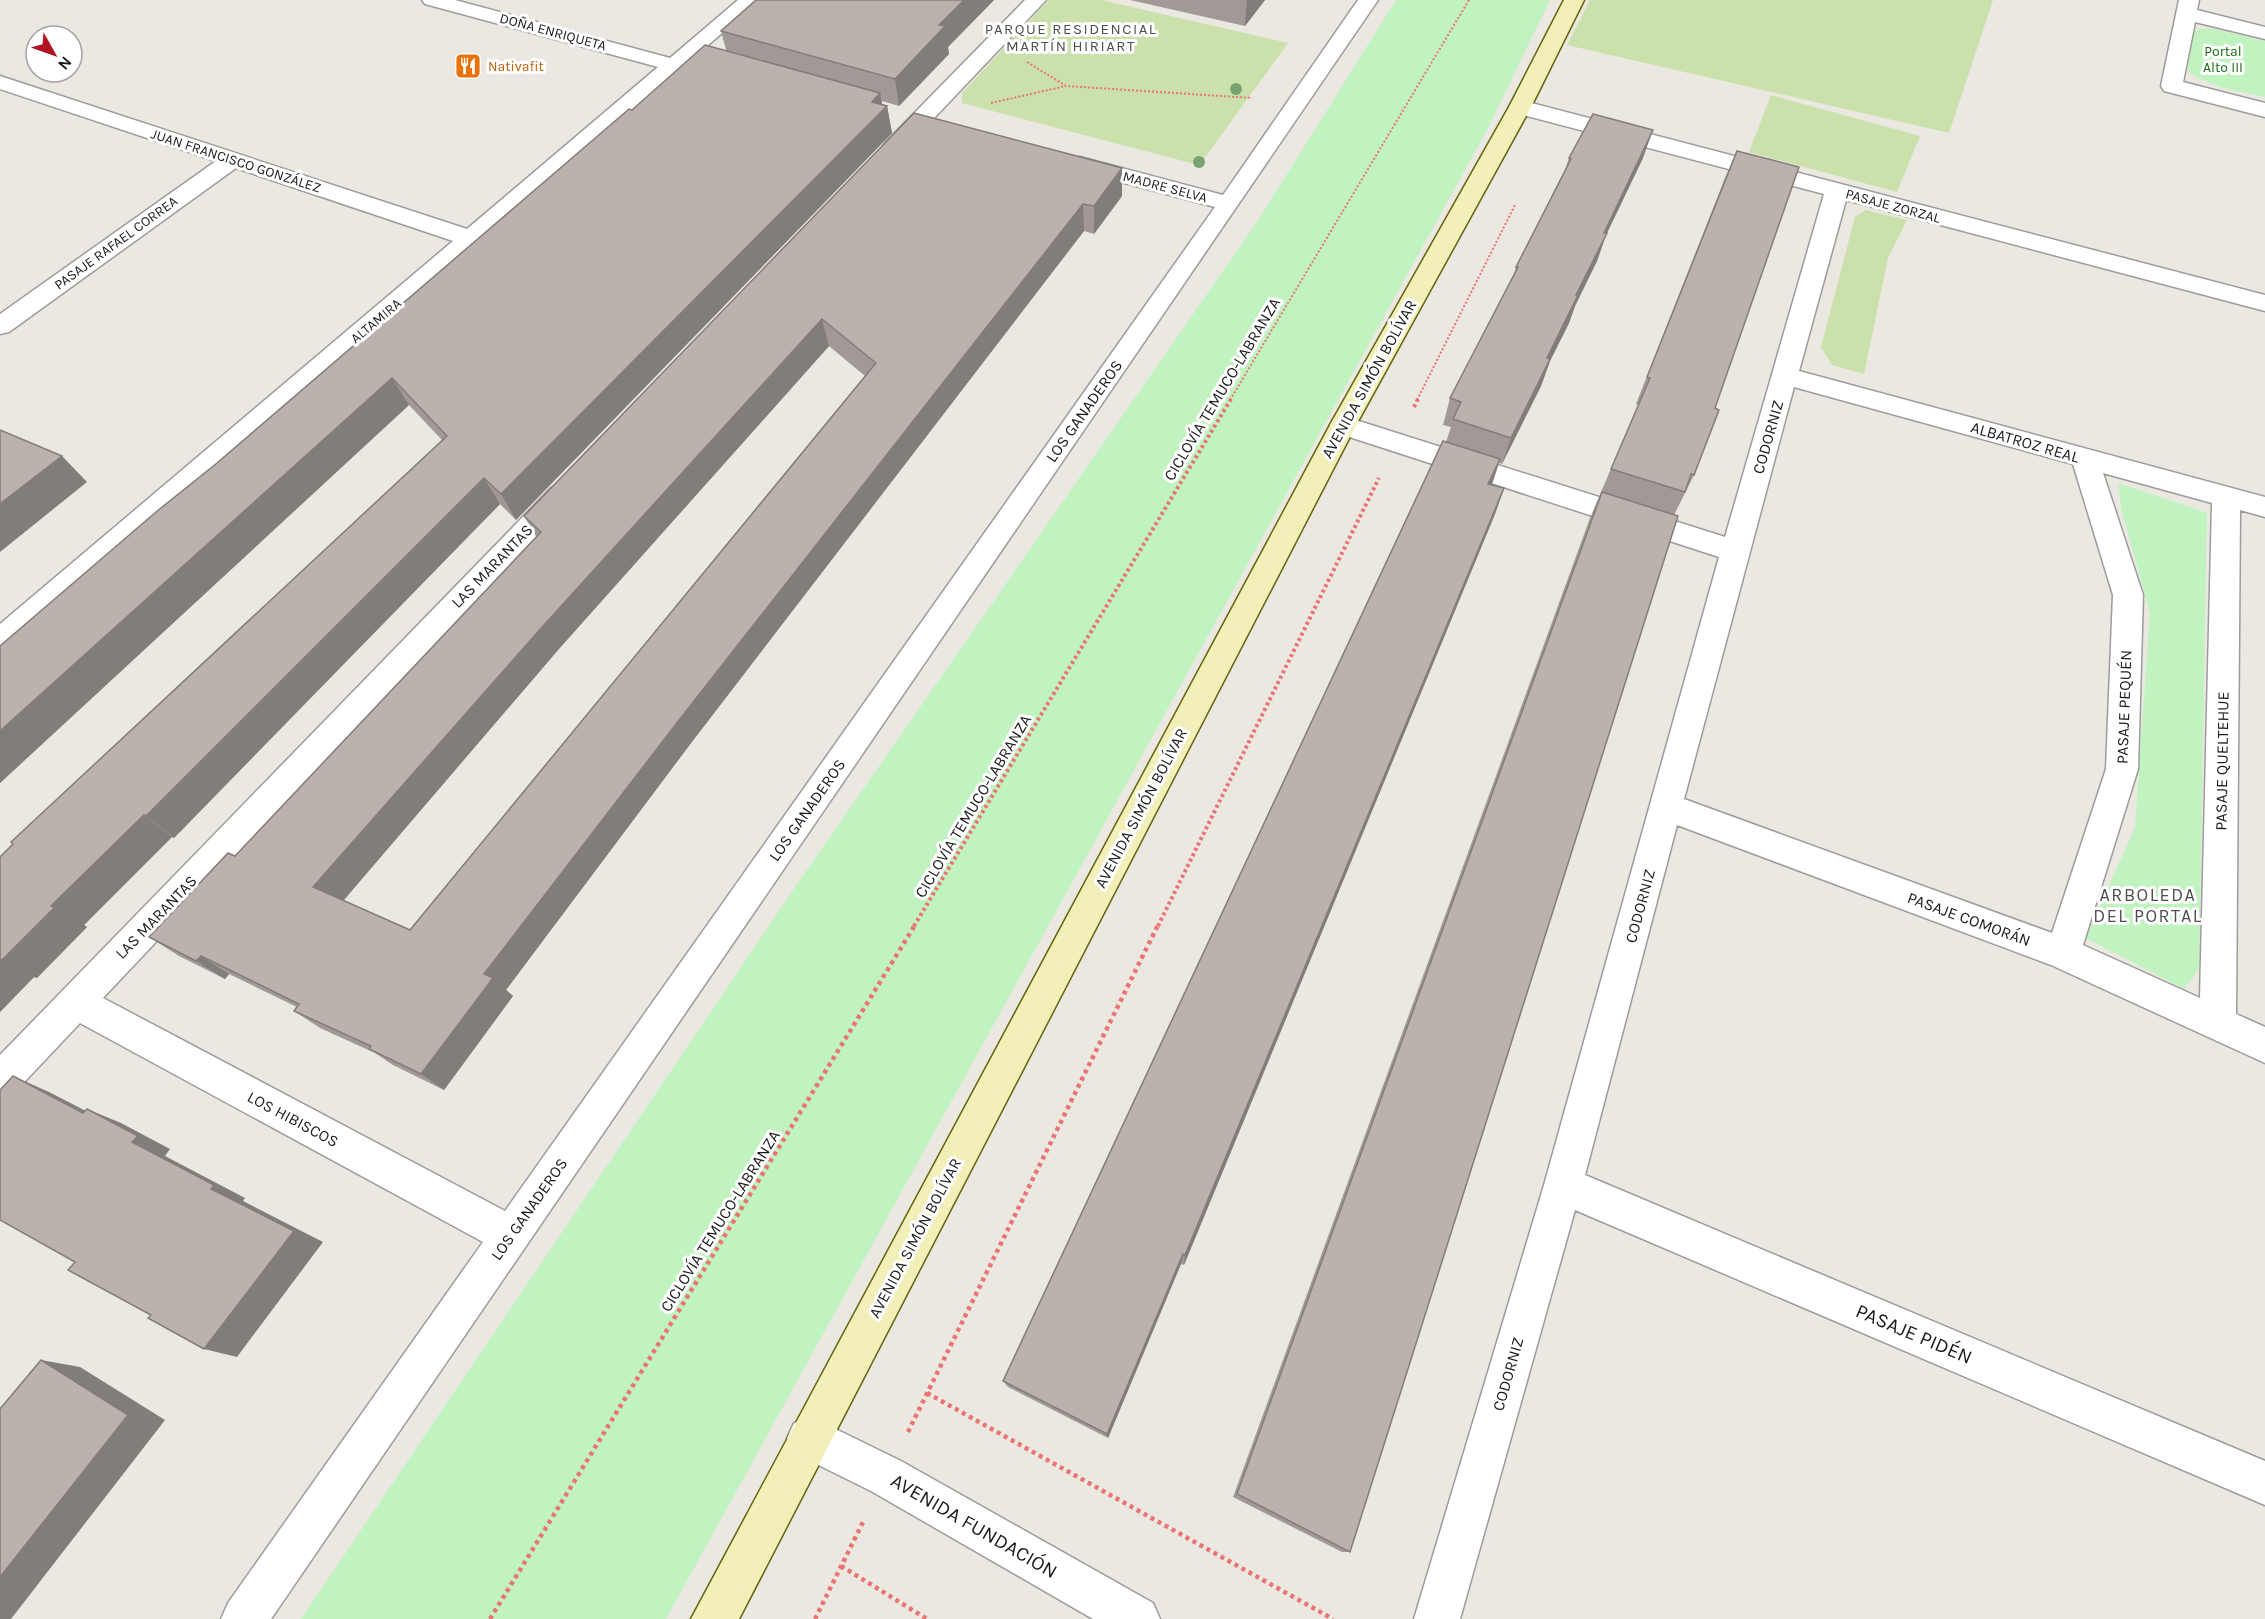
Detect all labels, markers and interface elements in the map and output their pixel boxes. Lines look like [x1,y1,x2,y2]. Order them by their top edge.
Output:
street label: DOÑA ENRIQUETA [498,10,608,54]
district label: PARQUE RESIDENCIAL MARTÍN HIRIART [985,20,1157,55]
north arrow [24,24,84,84]
park label: Portal Alto III [2203,43,2243,76]
restaurant icon: Nativafit [453,51,483,81]
text: N [54,53,76,74]
place label: Nativafit [488,58,544,75]
street label: JUAN FRANCISCO GONZÁLEZ [149,124,323,197]
street label: MADRE SELVA [1121,168,1209,206]
street label: PASAJE ZORZAL [1844,185,1943,227]
street label: PASAJE RAFAEL CORREA [51,193,181,293]
street label: CICLOVÍA TEMUCO-LABRANZA [1160,294,1284,484]
street label: ALTAMIRA [347,295,405,347]
street label: AVENIDA SIMÓN BOLÍVAR [1317,296,1421,462]
street label: LOS GANADEROS [1042,356,1126,466]
street label: CODORNIZ [1748,398,1788,476]
street label: ALBATROZ REAL [1969,417,2082,467]
street label: LAS MARANTAS [447,520,537,612]
street label: PASAJE PEQUÉN [2113,650,2135,764]
street label: PASAJE QUELTEHUE [2211,691,2233,831]
street label: CICLOVÍA TEMUCO-LABRANZA [911,711,1035,901]
street label: AVENIDA SIMÓN BOLÍVAR [1091,725,1191,891]
street label: LOS GANADEROS [765,755,849,865]
street label: CODORNIZ [1621,867,1659,945]
street label: LAS MARANTAS [111,871,201,963]
district label: ARBOLEDA DEL PORTAL [2093,884,2203,927]
street label: PASAJE COMORÁN [1905,888,2033,950]
street label: LOS HIBISCOS [244,1087,342,1151]
street label: CICLOVÍA TEMUCO-LABRANZA [656,1127,784,1315]
street label: LOS GANADEROS [487,1154,571,1264]
street label: AVENIDA SIMÓN BOLÍVAR [865,1155,965,1321]
street label: PASAJE PIDÉN [1852,1298,1976,1369]
street label: CODORNIZ [1488,1335,1528,1413]
street label: AVENIDA FUNDACIÓN [887,1468,1062,1583]

